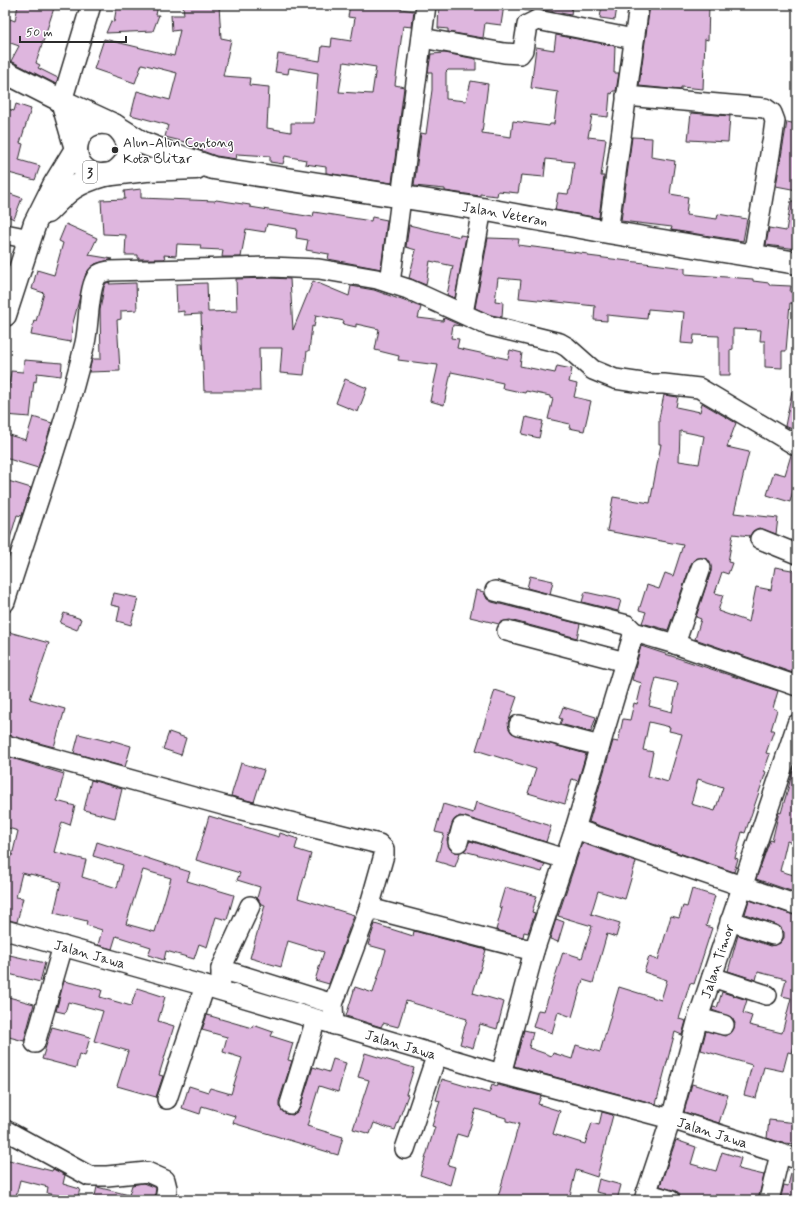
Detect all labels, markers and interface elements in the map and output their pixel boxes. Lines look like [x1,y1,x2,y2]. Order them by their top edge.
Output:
scale bar [20,18,126,44]
text: 50 m [26,25,53,41]
place label: Alun-Alun Contong Kota Blitar [123,134,234,168]
marker: Alun-Alun Contong Kota Blitar [110,145,120,155]
road number: 3 [83,161,97,183]
street label: Jalan Veteran [461,198,549,231]
street label: Jalan Timor [697,921,739,1001]
street label: Jalan Jawa [52,936,127,973]
street label: Jalan Jawa [363,1026,438,1064]
street label: Jalan Jawa [675,1114,750,1153]

